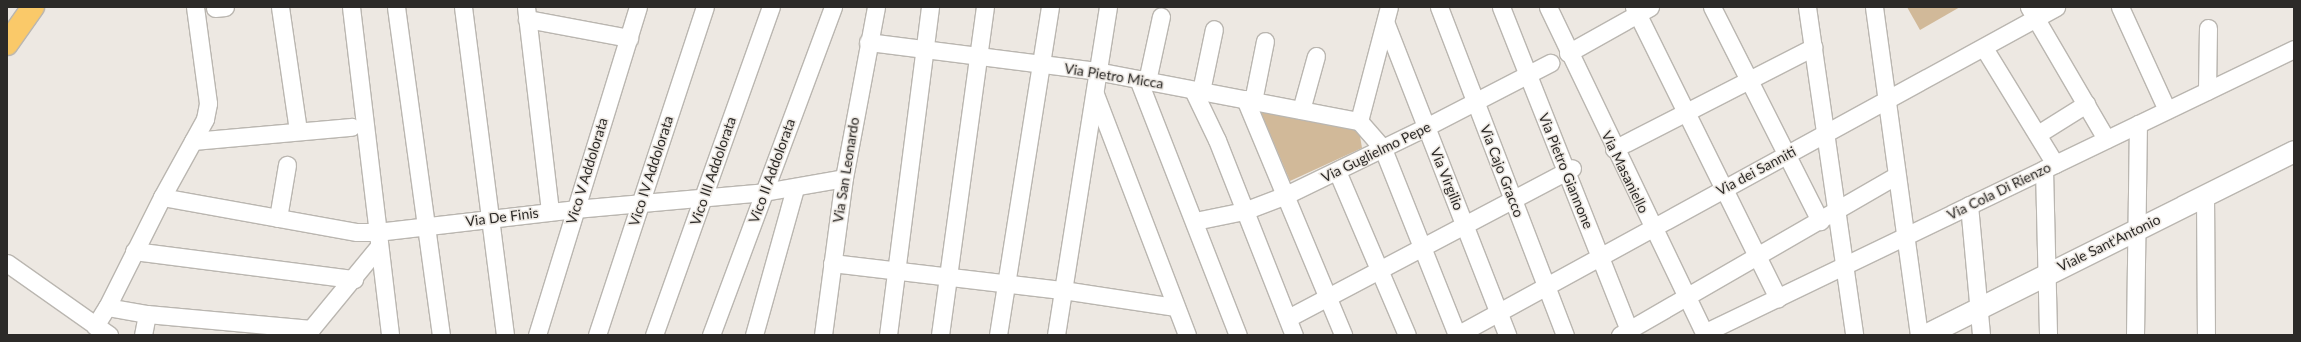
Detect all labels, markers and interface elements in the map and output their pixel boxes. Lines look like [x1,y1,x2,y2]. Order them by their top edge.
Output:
street label: Via Pietro Micca [1063,60,1165,92]
street label: Via Pietro Giannone [1535,111,1597,231]
street label: Vico IV Addolorata [625,113,677,229]
street label: Vico III Addolorata [686,114,740,228]
street label: Vico V Addolorata [563,115,611,227]
street label: Vico II Addolorata [745,116,799,226]
street label: Via San Leonardo [829,116,863,224]
street label: Via Guglielmo Pepe [1319,118,1433,186]
street label: Via Cajo Gracco [1477,122,1527,220]
street label: Via Masaniello [1598,128,1652,216]
street label: Via dei Sanniti [1713,143,1799,199]
street label: Via Virgilio [1427,145,1467,213]
street label: Via Cola Di Rienzo [1944,159,2054,223]
street label: Via De Finis [465,204,539,230]
street label: Viale Sant'Antonio [2055,211,2163,275]

